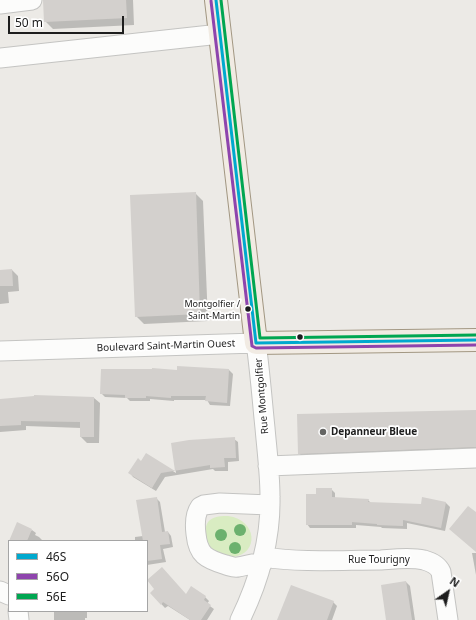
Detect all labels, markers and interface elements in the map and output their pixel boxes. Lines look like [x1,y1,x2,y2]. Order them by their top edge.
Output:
scale bar [10,8,126,34]
text: 50 m [15,14,43,31]
place label: Montgolfier / Saint-Martin [184,299,240,320]
marker: Montgolfier / Saint-Martin [243,304,253,314]
unlabelled marker [295,332,305,342]
street label: Boulevard Saint-Martin Ouest [97,338,235,354]
street label: Rue Montgolfier [253,358,271,434]
place label: Depanneur Bleue [331,426,417,438]
marker: Depanneur Bleue [318,427,328,437]
legend [8,540,148,612]
text: 46S [46,548,66,565]
street label: Rue Tourigny [348,554,410,566]
text: 56O [46,568,69,585]
north arrow [428,572,468,612]
text: N [447,573,463,590]
text: 56E [46,588,66,605]

